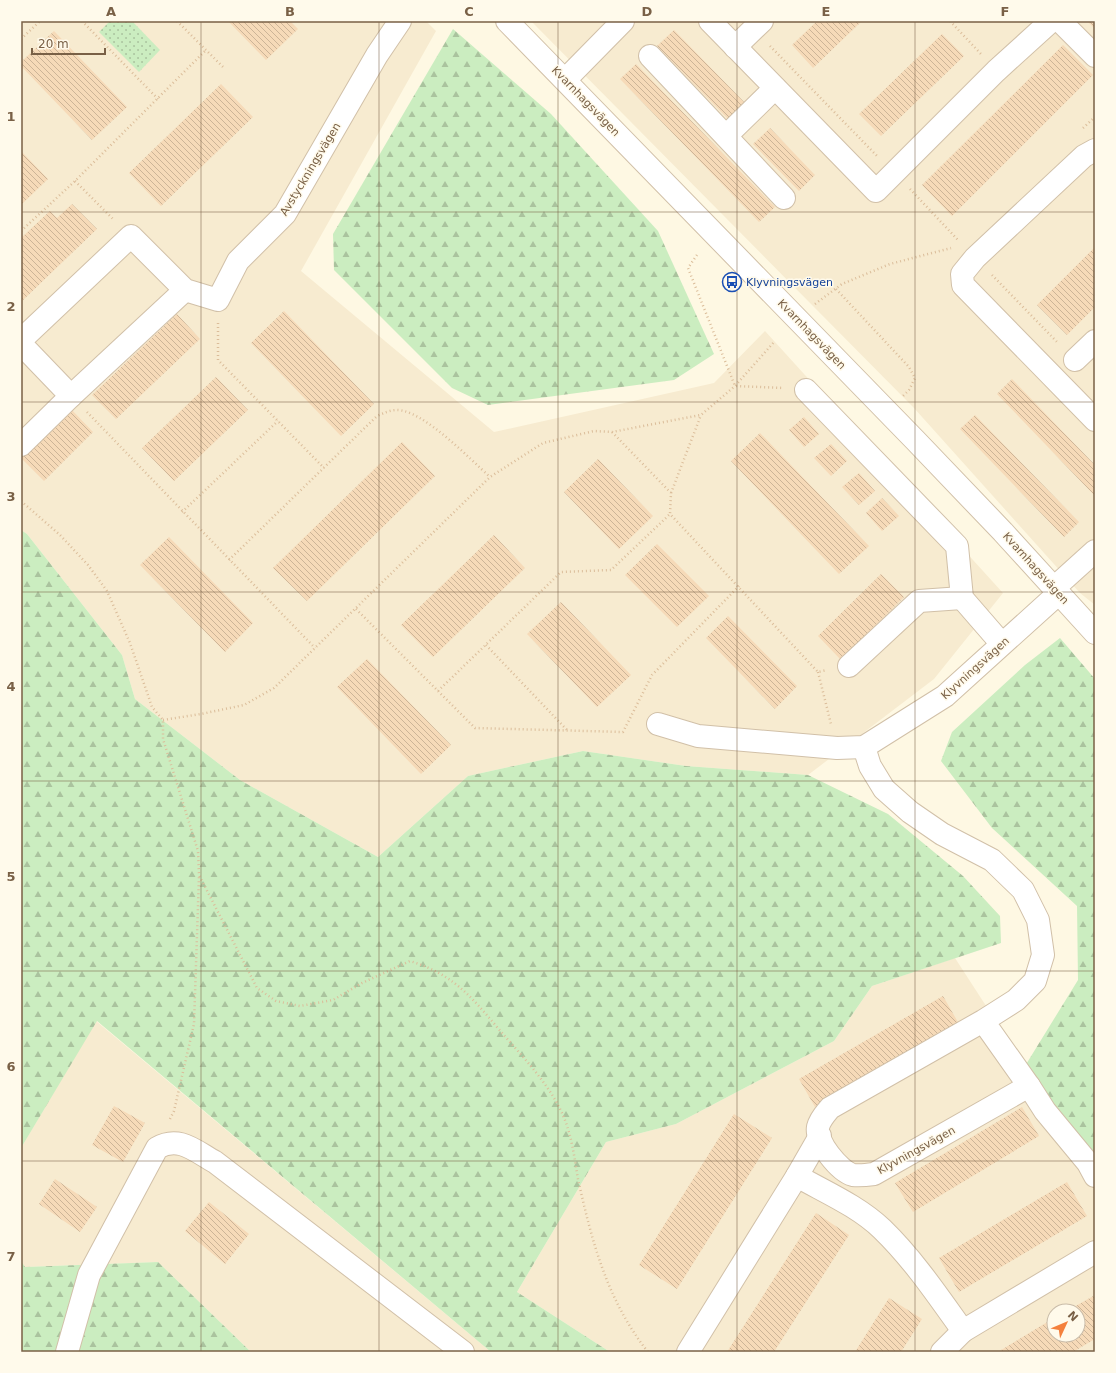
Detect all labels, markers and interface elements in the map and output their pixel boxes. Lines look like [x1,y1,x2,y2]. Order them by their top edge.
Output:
text: A [106,4,116,19]
text: B [285,4,295,19]
text: C [464,4,474,19]
text: D [642,4,653,19]
text: E [822,4,830,19]
text: F [1001,4,1009,19]
scale bar [32,30,105,56]
text: 20 m [38,37,69,51]
street label: Kvarnhagsvägen [549,64,622,139]
text: 1 [6,109,16,124]
street label: Avstyckningsvägen [278,120,343,218]
bus stop icon: Klyvningsvägen [721,271,743,293]
place label: Klyvningsvägen [746,276,833,289]
street label: Kvarnhagsvägen [775,297,848,372]
text: 2 [6,299,16,314]
text: 3 [6,489,16,504]
street label: Kvarnhagsvägen [1000,530,1071,607]
street label: Klyvningsvägen [939,634,1012,702]
text: 4 [6,679,16,694]
text: 5 [6,869,16,884]
text: 6 [6,1059,16,1074]
street label: Klyvningsvägen [875,1124,957,1177]
text: 7 [6,1249,16,1264]
north arrow [1046,1303,1086,1343]
text: N [1065,1309,1081,1324]

